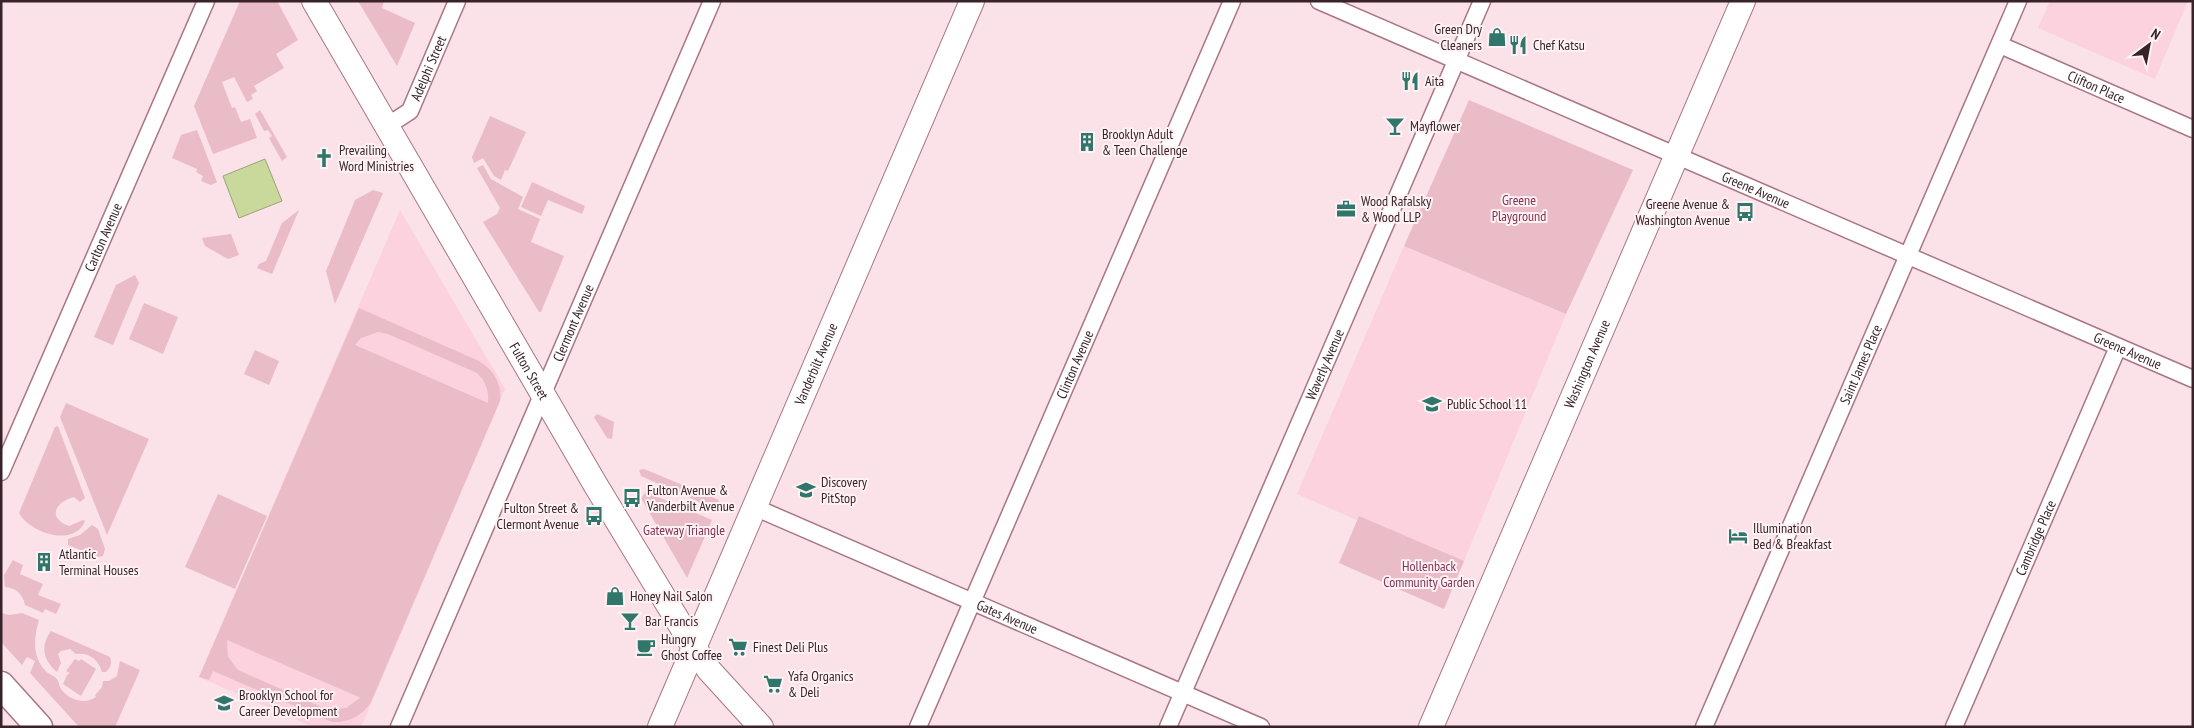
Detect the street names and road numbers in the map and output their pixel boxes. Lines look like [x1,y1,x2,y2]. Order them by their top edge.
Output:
street label: Adelphi Street [406,33,450,103]
street label: Clifton Place [2065,67,2128,107]
street label: Greene Avenue [1719,167,1793,213]
street label: Carlton Avenue [80,200,126,274]
street label: Clermont Avenue [549,281,598,364]
street label: Washington Avenue [1560,317,1614,411]
street label: Vanderbilt Avenue [790,320,842,409]
street label: Saint James Place [1836,322,1886,407]
street label: Waverly Avenue [1301,326,1348,403]
street label: Clinton Avenue [1052,327,1098,401]
street label: Greene Avenue [2091,328,2165,373]
street label: Fulton Street [506,339,553,403]
street label: Cambridge Place [2011,497,2060,578]
street label: Gates Avenue [974,596,1041,638]

